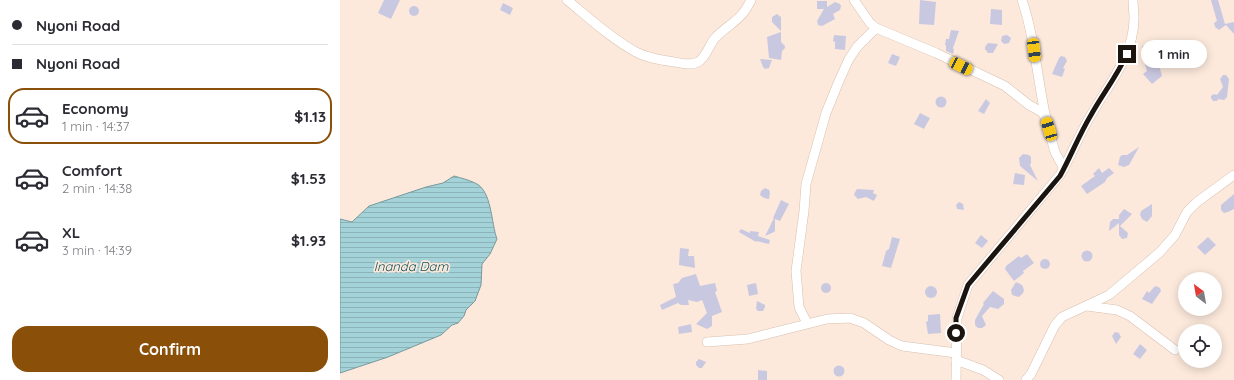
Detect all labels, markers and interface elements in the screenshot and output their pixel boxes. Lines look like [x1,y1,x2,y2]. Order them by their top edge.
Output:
text: Nyoni Road [36,16,120,35]
car [1027,37,1041,63]
callout: 1 min [1141,40,1207,68]
route end [1118,45,1136,63]
text: 1 min [1158,46,1190,62]
text: Nyoni Road [36,54,120,73]
car [948,55,974,77]
icon: car [14,98,50,134]
text: Economy [62,99,129,118]
text: $1.13 [294,107,326,126]
car [1040,116,1058,142]
text: 1 min · 14:37 [62,118,130,134]
icon: car [14,160,50,196]
text: Comfort [62,161,123,180]
text: $1.53 [291,169,326,188]
text: 2 min · 14:38 [62,180,132,196]
icon: car [14,222,50,258]
text: XL [62,223,80,242]
text: $1.93 [291,231,326,250]
text: 3 min · 14:39 [62,242,132,258]
water label: Inanda Dam [374,258,449,274]
north arrow [1178,272,1222,316]
map controls [1178,272,1222,368]
route start [947,324,965,342]
button: locate [1178,324,1222,368]
button: Confirm [12,326,328,372]

